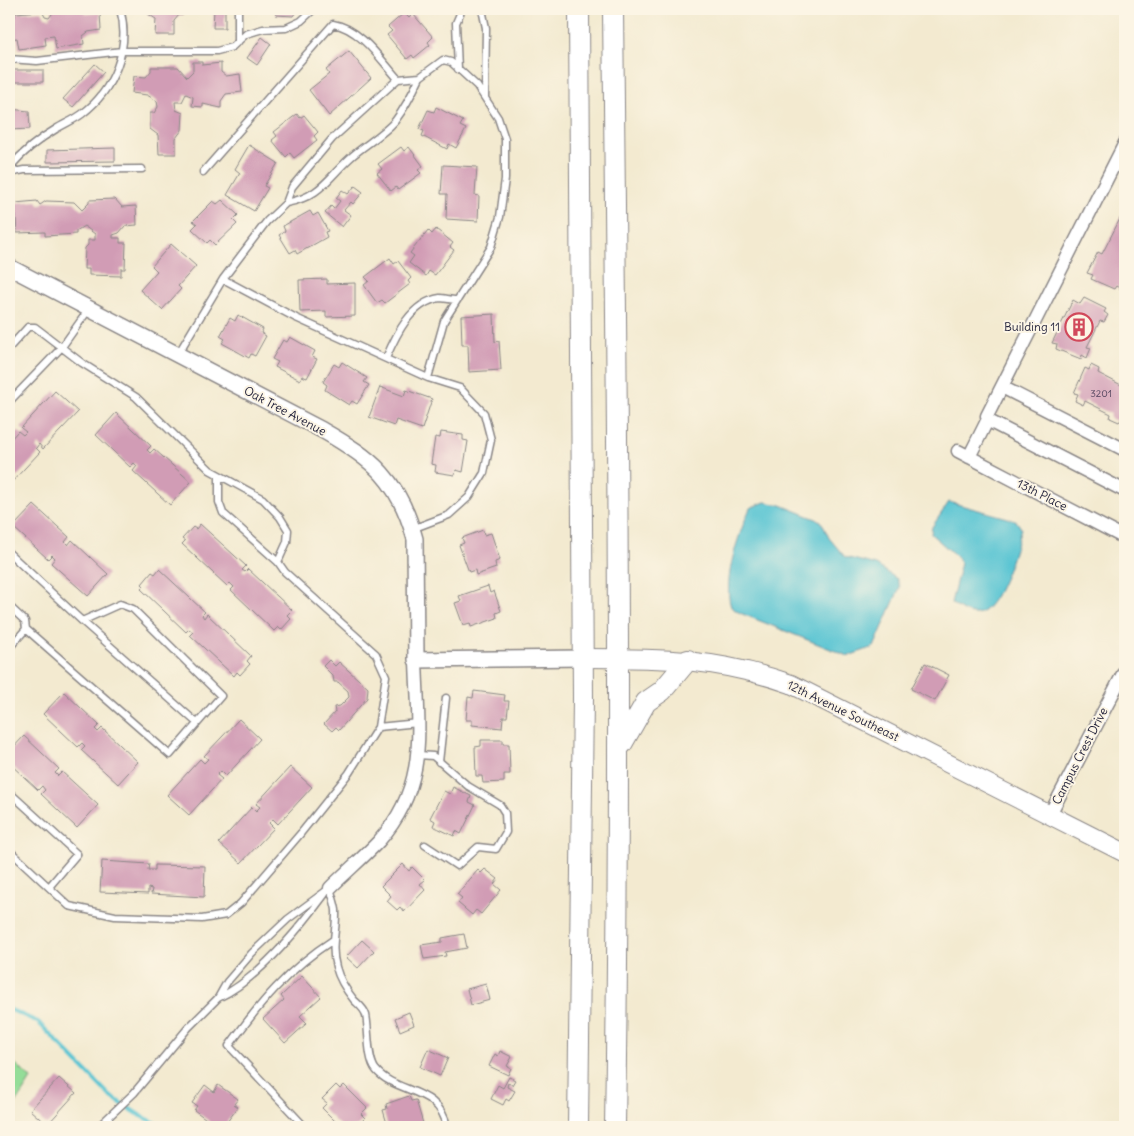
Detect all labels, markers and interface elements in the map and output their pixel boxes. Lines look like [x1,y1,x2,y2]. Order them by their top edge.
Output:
building icon: Building 11 [1064,312,1094,342]
place label: Building 11 [1004,319,1060,334]
street label: Oak Tree Avenue [241,383,329,439]
house number: 3201 [1090,387,1112,400]
street label: 13th Place [1015,476,1070,514]
street label: 12th Avenue Southeast [785,677,902,744]
street label: Campus Crest Drive [1049,705,1111,807]

